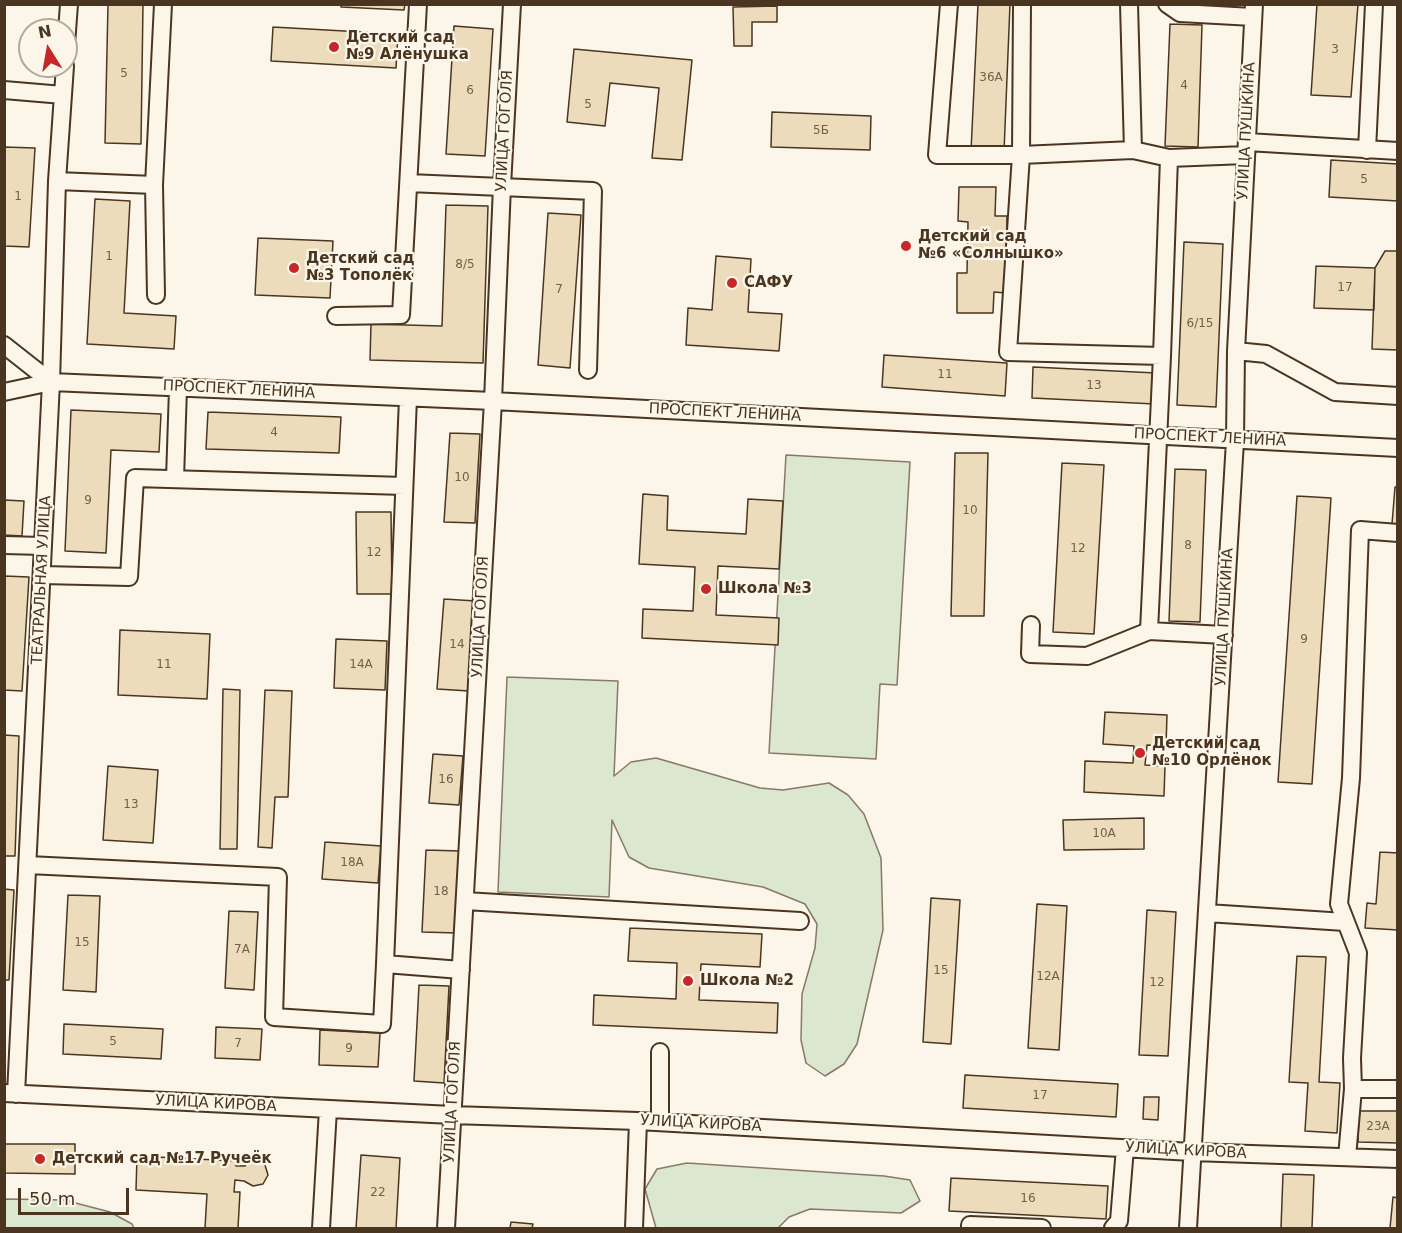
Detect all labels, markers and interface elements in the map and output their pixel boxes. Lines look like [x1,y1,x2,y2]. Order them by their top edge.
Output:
north arrow [18,18,78,78]
text: N [36,21,53,42]
place label: Детский сад №9 Алёнушка [346,29,469,64]
marker: Детский сад №9 Алёнушка [327,40,341,54]
house number: 3 [1331,43,1339,57]
street label: УЛИЦА ПУШКИНА [1234,62,1260,200]
house number: 5 [120,67,128,81]
street label: УЛИЦА ГОГОЛЯ [493,70,517,192]
house number: 36А [979,71,1003,85]
house number: 4 [1180,79,1188,93]
house number: 6 [466,84,474,98]
house number: 5 [584,98,592,112]
house number: 5Б [813,124,829,138]
house number: 5 [1360,173,1368,187]
house number: 1 [14,190,22,204]
place label: Детский сад №6 «Солнышко» [918,228,1064,263]
marker: Детский сад №6 «Солнышко» [899,239,913,253]
house number: 1 [105,250,113,264]
place label: Детский сад №3 Тополёк [306,250,415,285]
house number: 8/5 [455,258,475,272]
marker: Детский сад №3 Тополёк [287,261,301,275]
place label: САФУ [744,274,793,292]
marker: САФУ [725,276,739,290]
house number: 17 [1337,281,1353,295]
house number: 7 [555,283,563,297]
house number: 6/15 [1187,317,1213,331]
house number: 11 [937,368,953,382]
street label: ПРОСПЕКТ ЛЕНИНА [162,377,316,403]
house number: 13 [1086,379,1102,393]
street label: ПРОСПЕКТ ЛЕНИНА [648,400,802,426]
street label: ПРОСПЕКТ ЛЕНИНА [1133,425,1287,451]
house number: 4 [270,426,278,440]
house number: 10 [454,471,470,485]
house number: 9 [84,494,92,508]
street label: ТЕАТРАЛЬНАЯ УЛИЦА [29,495,55,665]
house number: 10 [962,504,978,518]
house number: 8 [1184,539,1192,553]
house number: 12 [1070,542,1086,556]
house number: 12 [366,546,382,560]
street label: УЛИЦА ПУШКИНА [1212,548,1238,686]
street label: УЛИЦА ГОГОЛЯ [469,556,493,678]
place label: Школа №3 [718,580,812,598]
marker: Школа №3 [699,582,713,596]
house number: 9 [1300,633,1308,647]
house number: 14 [449,638,465,652]
house number: 11 [156,658,172,672]
house number: 14А [349,658,373,672]
place label: Детский сад №10 Орлёнок [1152,735,1272,770]
marker: Детский сад №10 Орлёнок [1133,746,1147,760]
house number: 16 [438,773,454,787]
house number: 13 [123,798,139,812]
house number: 10А [1092,827,1116,841]
house number: 18А [340,856,364,870]
house number: 18 [433,885,449,899]
house number: 15 [74,936,90,950]
house number: 7А [234,943,250,957]
house number: 15 [933,964,949,978]
house number: 12А [1036,970,1060,984]
place label: Школа №2 [700,972,794,990]
marker: Школа №2 [681,974,695,988]
house number: 12 [1149,976,1165,990]
house number: 5 [109,1035,117,1049]
house number: 7 [234,1037,242,1051]
street label: УЛИЦА ГОГОЛЯ [441,1041,465,1163]
house number: 9 [345,1042,353,1056]
house number: 17 [1032,1089,1048,1103]
street label: УЛИЦА КИРОВА [155,1092,277,1116]
street label: УЛИЦА КИРОВА [640,1112,762,1136]
house number: 23А [1366,1120,1390,1134]
street label: УЛИЦА КИРОВА [1125,1139,1247,1163]
place label: Детский сад №17 Ручеёк [52,1150,272,1168]
marker: Детский сад №17 Ручеёк [33,1152,47,1166]
scale bar [21,1176,132,1214]
house number: 22 [370,1186,386,1200]
text: 50 m [29,1188,75,1209]
house number: 16 [1020,1192,1036,1206]

